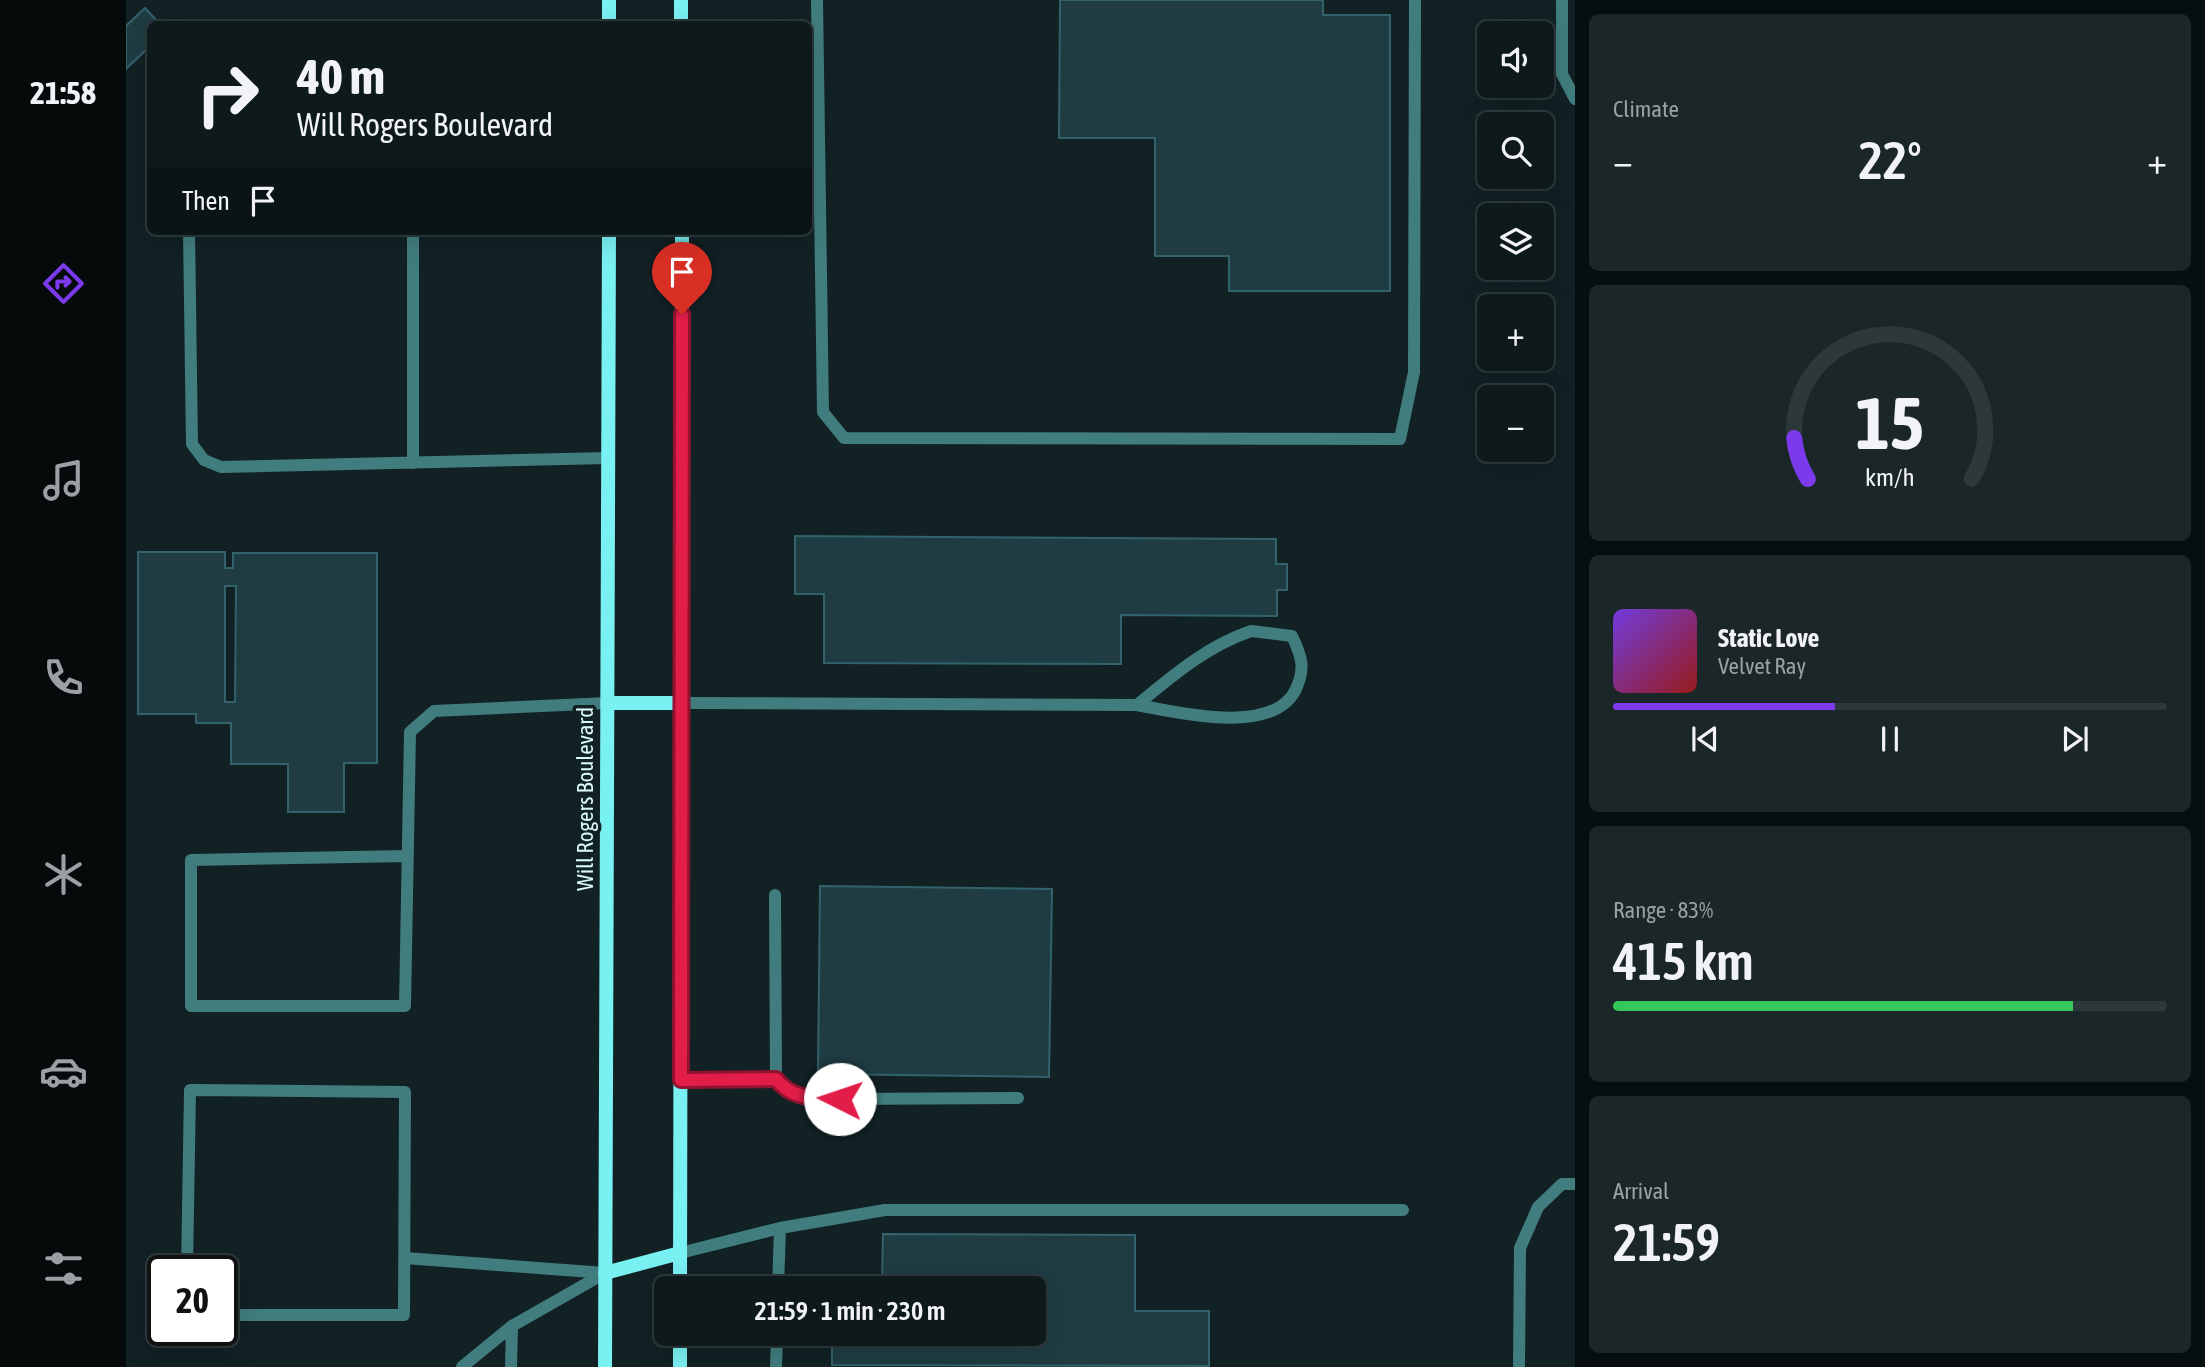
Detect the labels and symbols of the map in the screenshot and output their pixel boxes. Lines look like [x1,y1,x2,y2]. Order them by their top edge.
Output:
pin [652,242,712,314]
street label: Will Rogers Boulevard [572,707,598,891]
position arrow [803,1062,877,1136]
speed limit sign: 20 [147,1255,238,1346]

